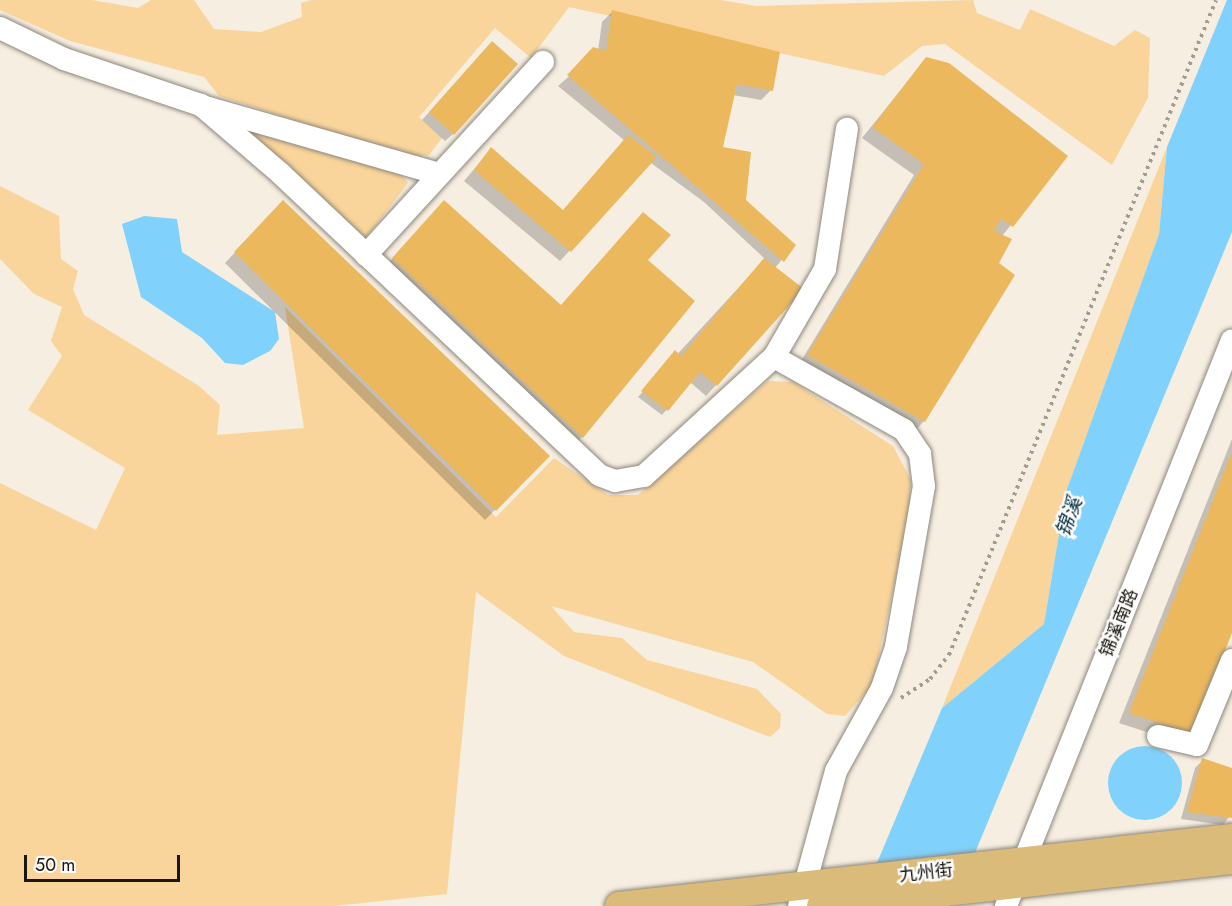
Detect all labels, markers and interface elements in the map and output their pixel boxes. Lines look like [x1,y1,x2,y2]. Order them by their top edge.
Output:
water label: 锦溪 [1051,494,1087,540]
street label: 锦溪南路 [1096,586,1142,660]
scale bar [27,843,183,881]
text: 50 m [35,852,75,878]
street label: 九州街 [898,859,954,887]

